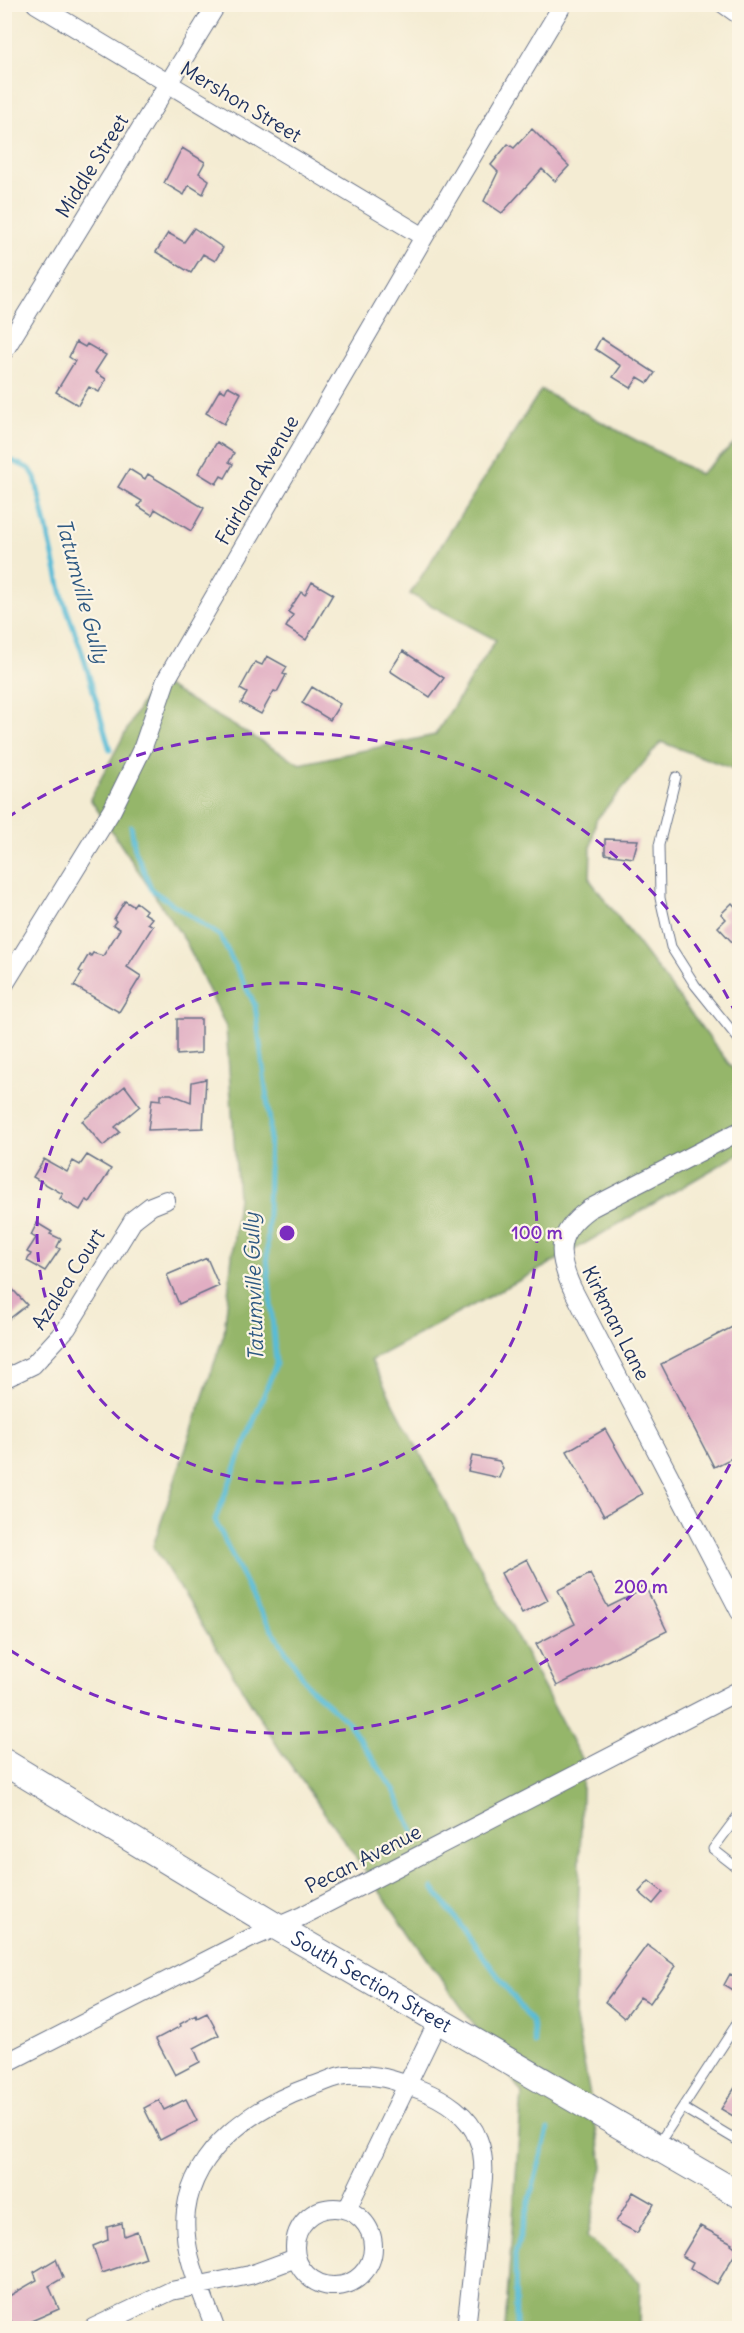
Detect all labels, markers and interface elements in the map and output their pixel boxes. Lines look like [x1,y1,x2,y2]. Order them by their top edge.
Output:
street label: Mershon Street [176,56,306,148]
street label: Middle Street [50,109,133,222]
street label: Fairland Avenue [209,411,304,549]
water label: Tatumville Gully [50,516,115,668]
water label: Tatumville Gully [237,1210,270,1362]
text: 100 m [512,1221,563,1244]
street label: Azalea Court [26,1223,110,1334]
centre of rings [277,1223,297,1243]
street label: Kirkman Lane [577,1261,656,1384]
text: 200 m [614,1575,668,1598]
street label: Pecan Avenue [301,1819,425,1898]
street label: South Section Street [287,1925,457,2038]

